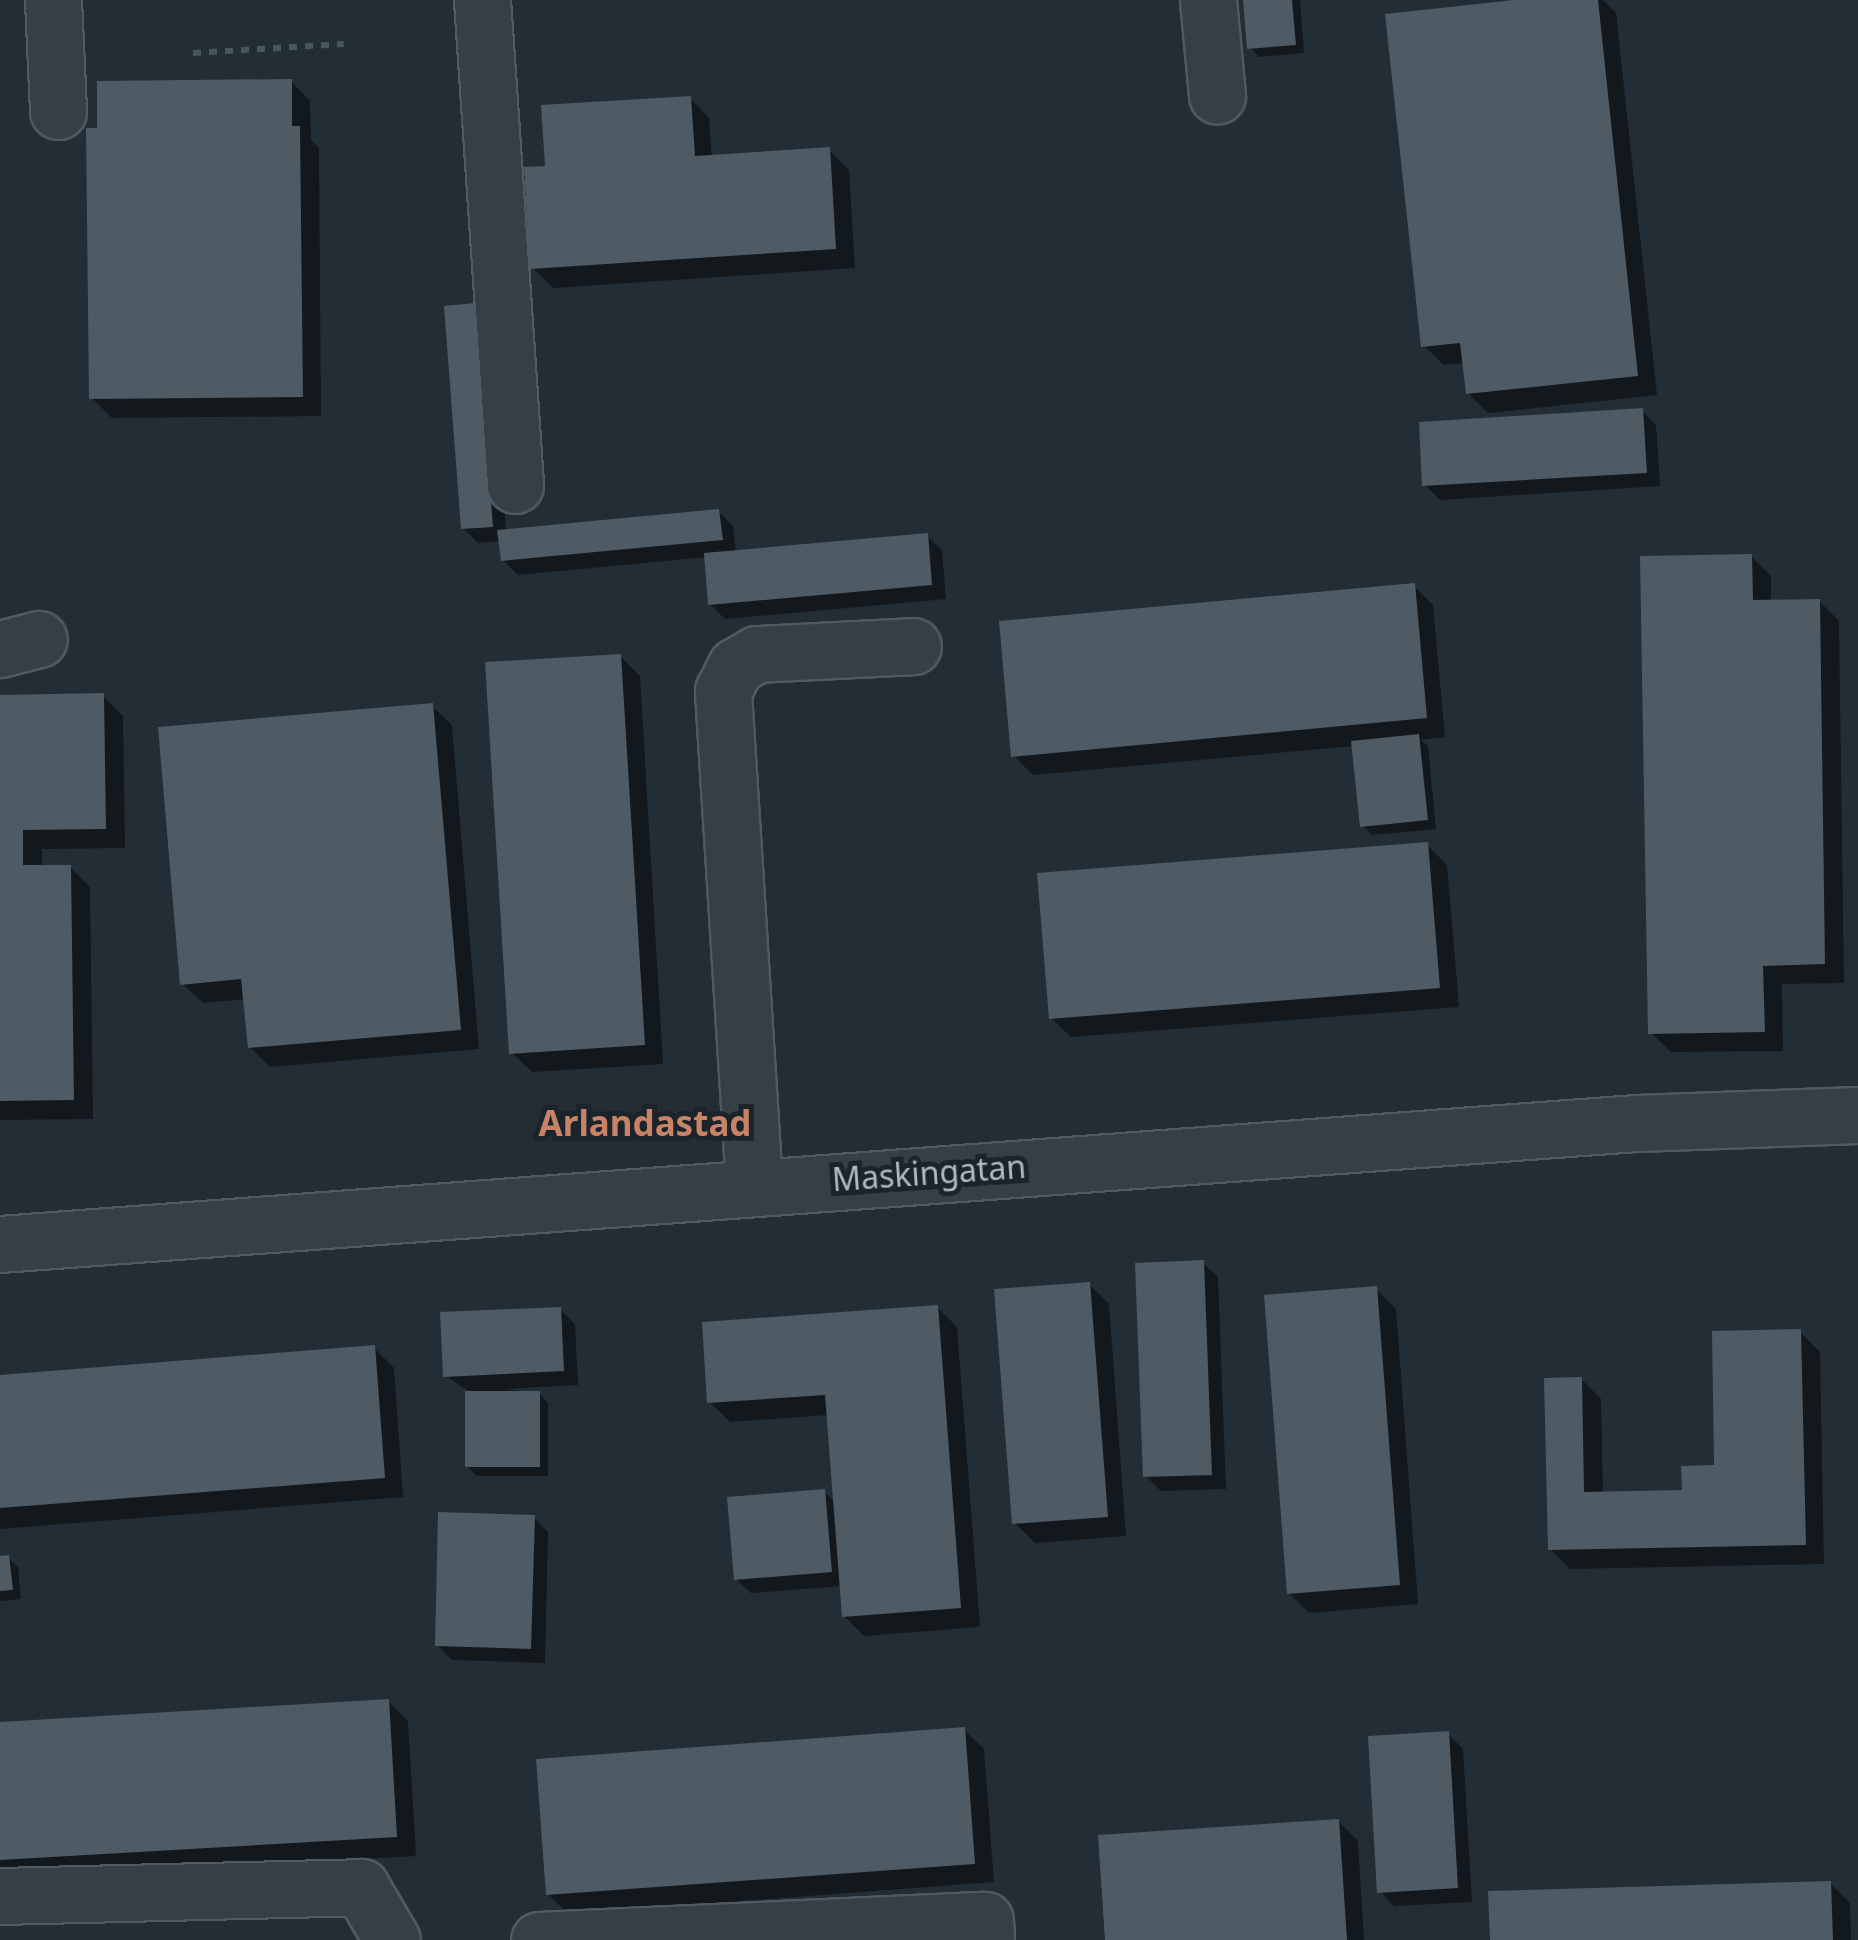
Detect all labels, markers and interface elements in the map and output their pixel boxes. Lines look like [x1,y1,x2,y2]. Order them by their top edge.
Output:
district label: Arlandastad [539,1102,751,1144]
street label: Maskingatan [831,1147,1027,1199]

